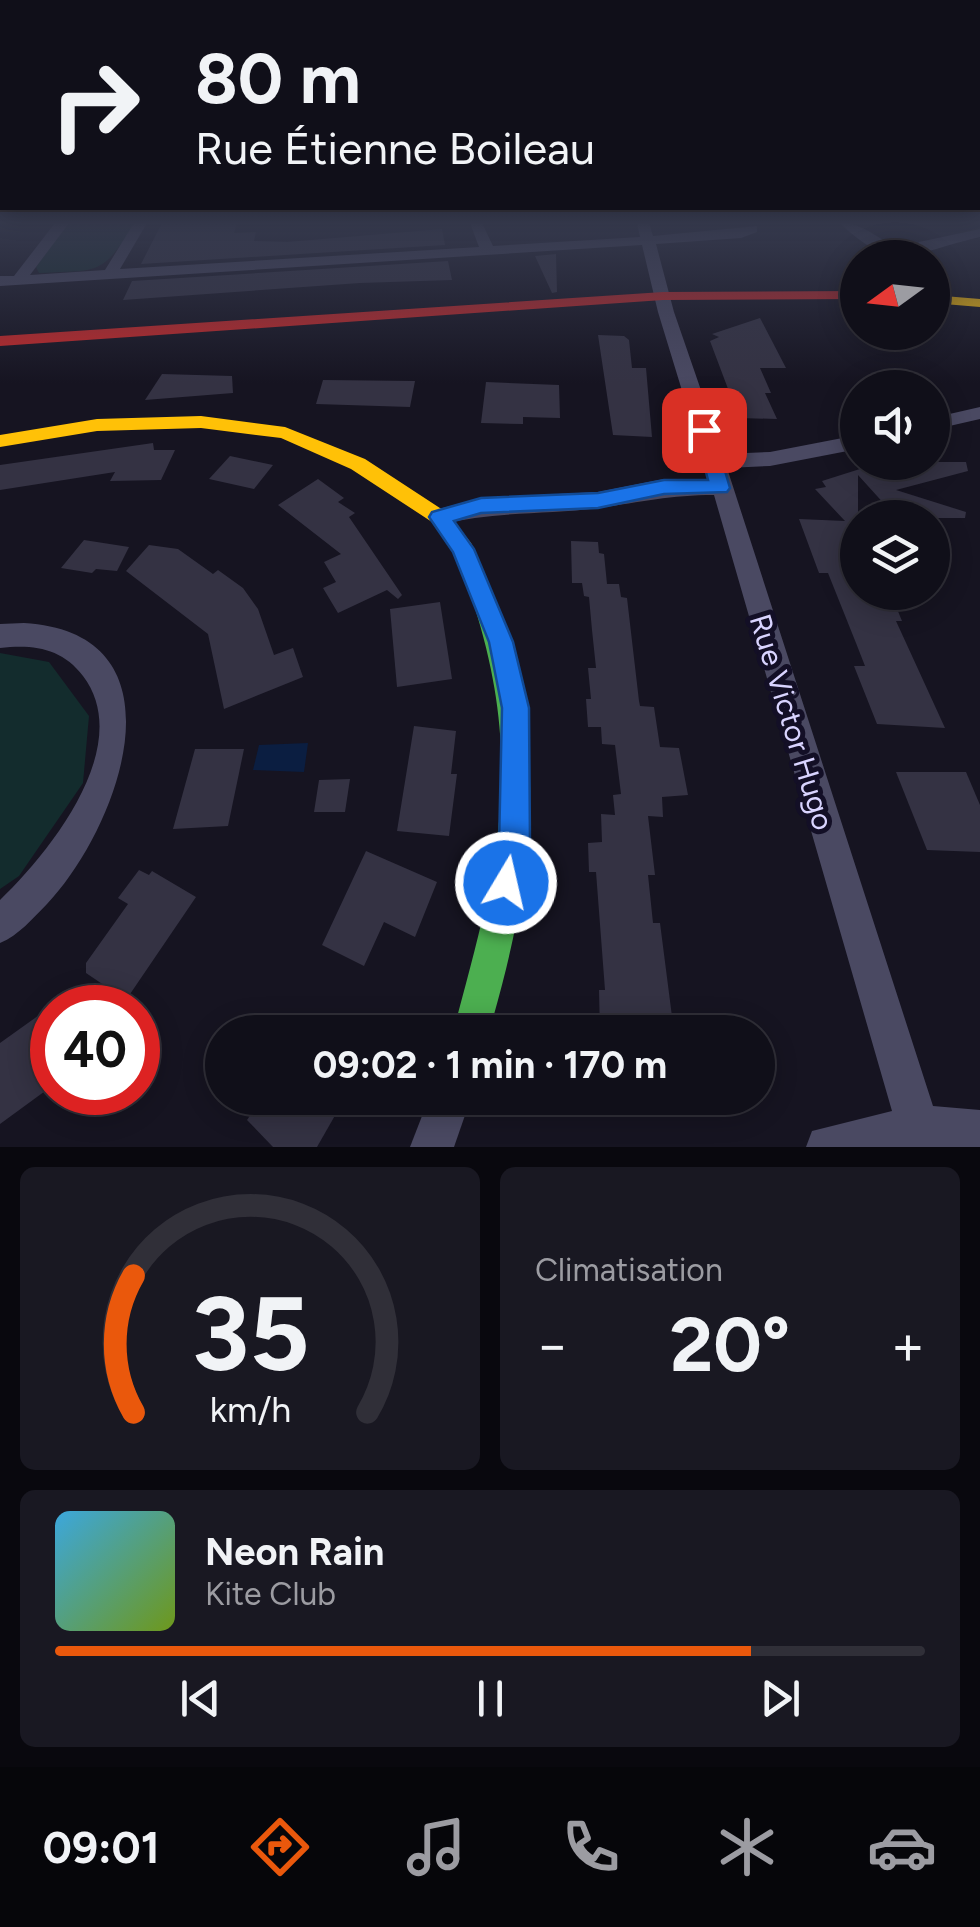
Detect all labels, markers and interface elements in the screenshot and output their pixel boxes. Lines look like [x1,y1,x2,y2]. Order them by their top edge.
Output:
text: 80 m [195,36,361,121]
icon: right [30,40,160,170]
text: Rue Étienne Boileau [195,121,595,175]
north arrow [840,240,950,350]
map controls [840,240,950,610]
button: sound [840,370,950,480]
pin [662,388,747,473]
icon: arrive [677,403,732,458]
button: layers [840,500,950,610]
street label: Rue Victor Hugo [742,610,842,834]
position arrow [454,831,558,935]
speed limit sign: 40 [30,985,160,1115]
text: 09:02 · 1 min · 170 m [313,1042,667,1088]
text: Climatisation [535,1251,723,1289]
text: 35 [191,1271,309,1396]
text: 20° [670,1300,790,1390]
text: − [535,1312,569,1378]
text: + [891,1312,925,1378]
text: km/h [209,1388,291,1431]
text: Neon Rain [205,1529,384,1575]
text: Kite Club [205,1575,336,1613]
icon: previous [173,1671,228,1726]
icon: pause [463,1671,518,1726]
icon: next [753,1671,808,1726]
icon: directions [245,1812,315,1882]
icon: music [401,1812,471,1882]
icon: phone [556,1812,626,1882]
icon: climate [712,1812,782,1882]
icon: car [867,1812,937,1882]
text: 09:01 [43,1820,160,1874]

